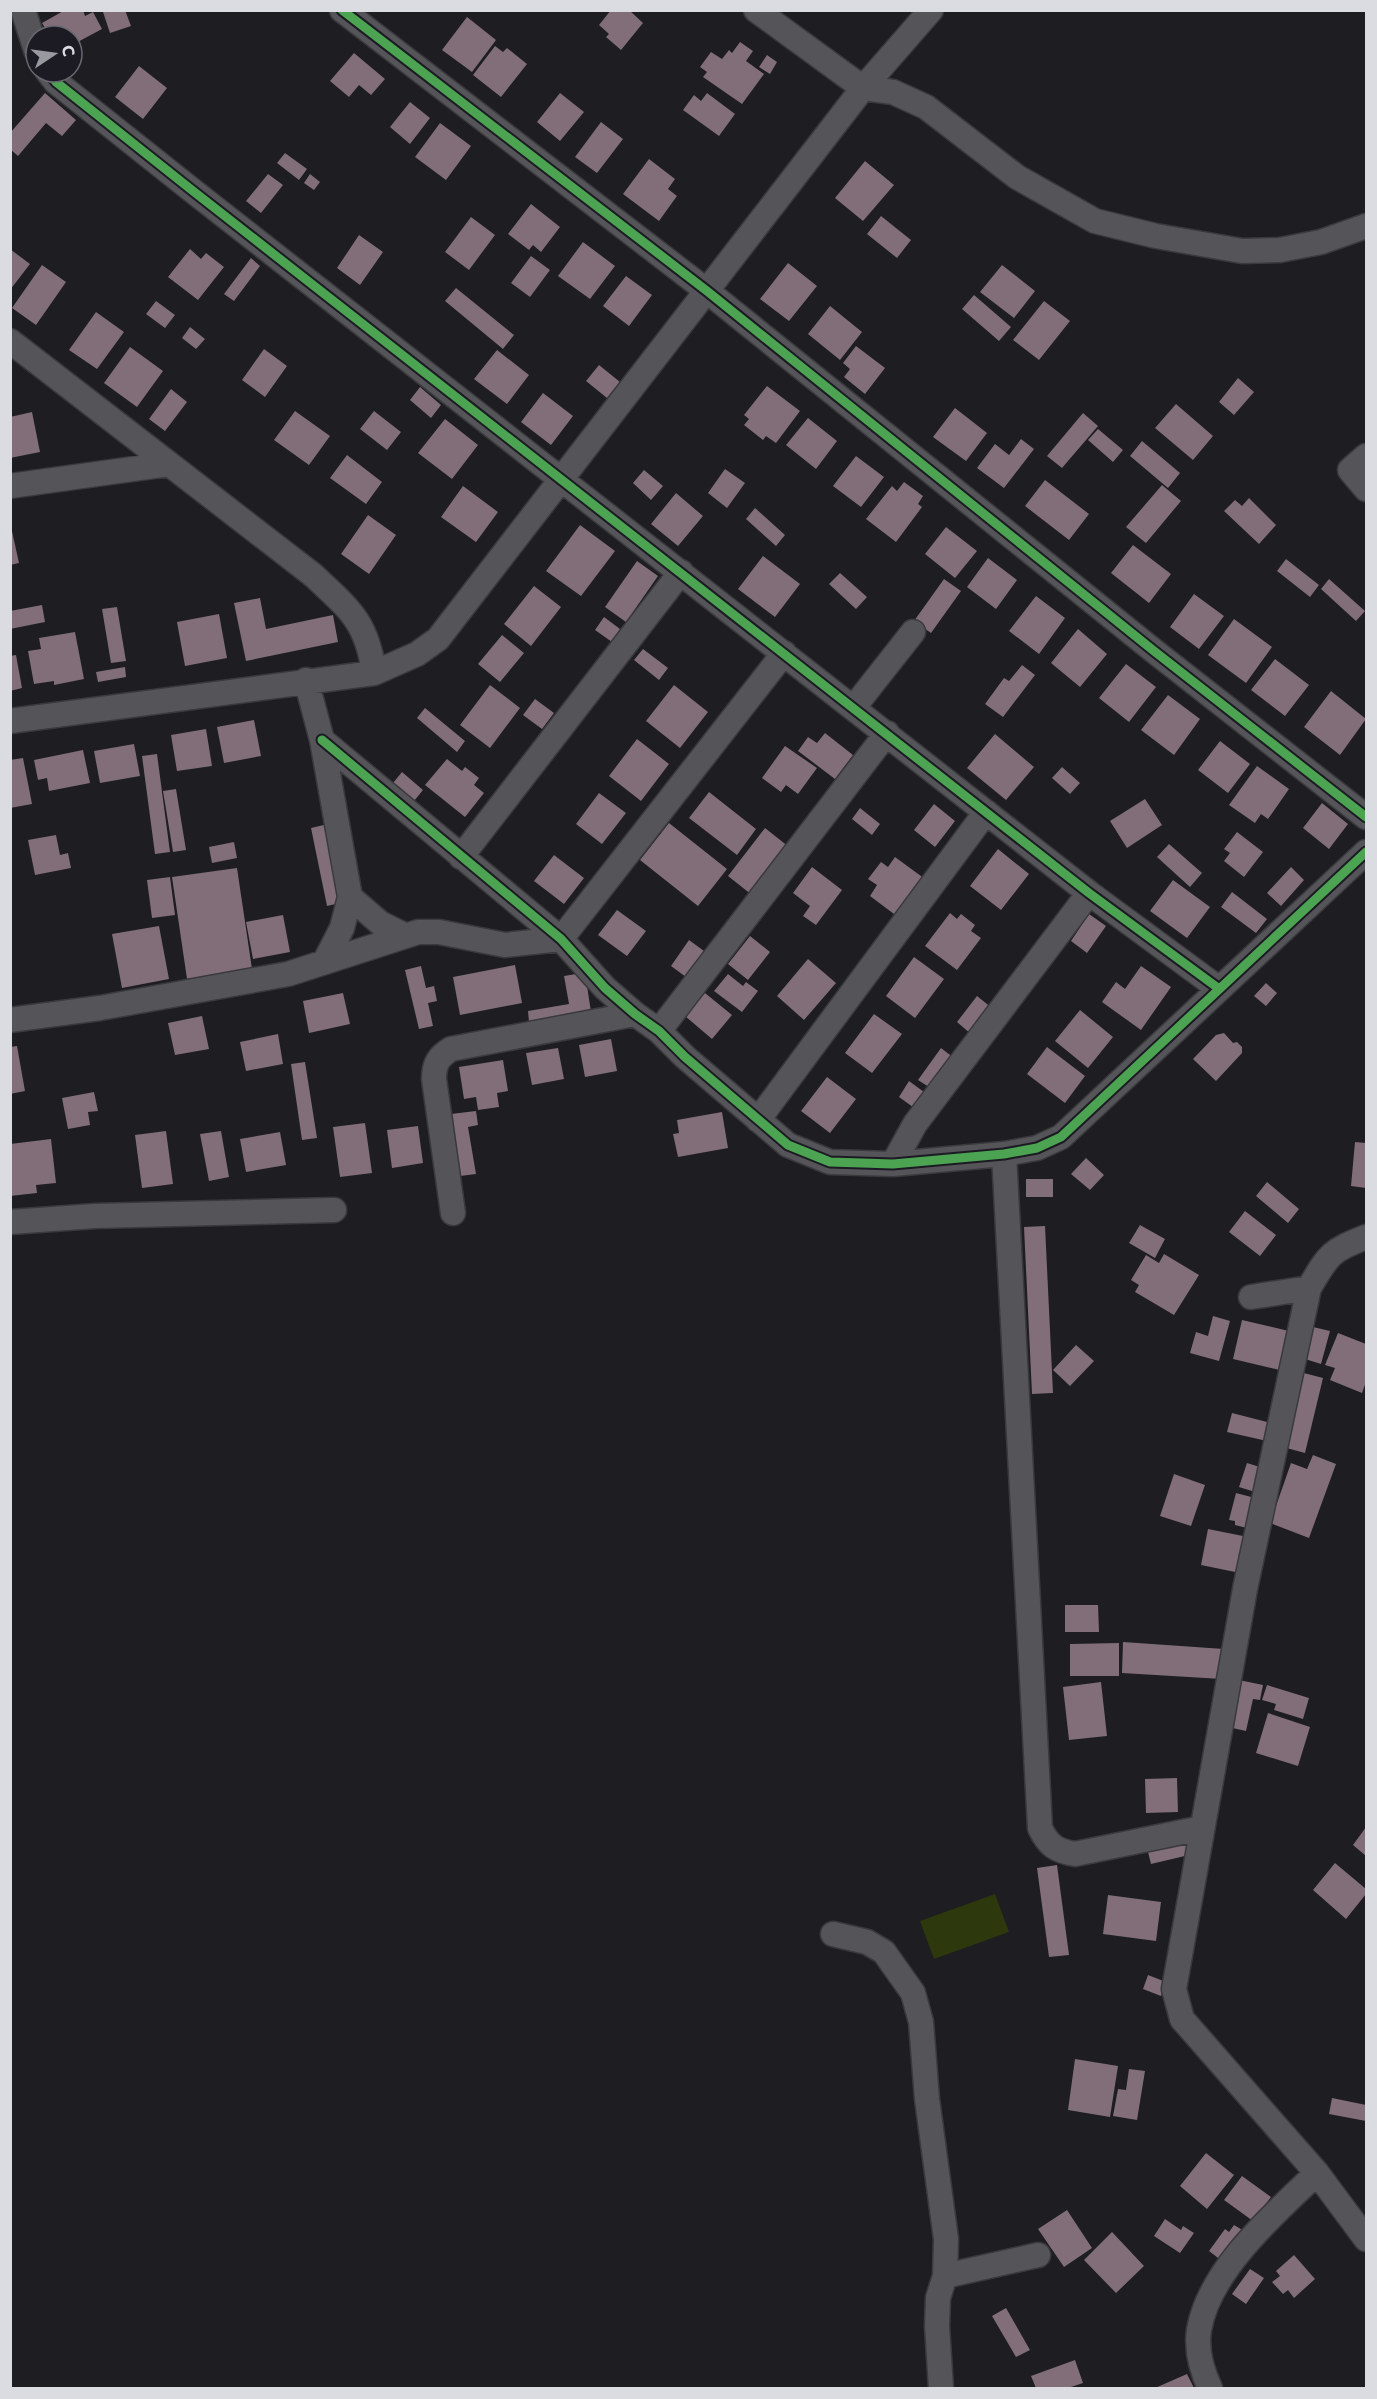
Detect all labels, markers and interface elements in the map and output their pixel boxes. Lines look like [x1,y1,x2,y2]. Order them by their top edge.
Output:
north arrow [24,24,84,84]
text: С [59,43,80,58]

